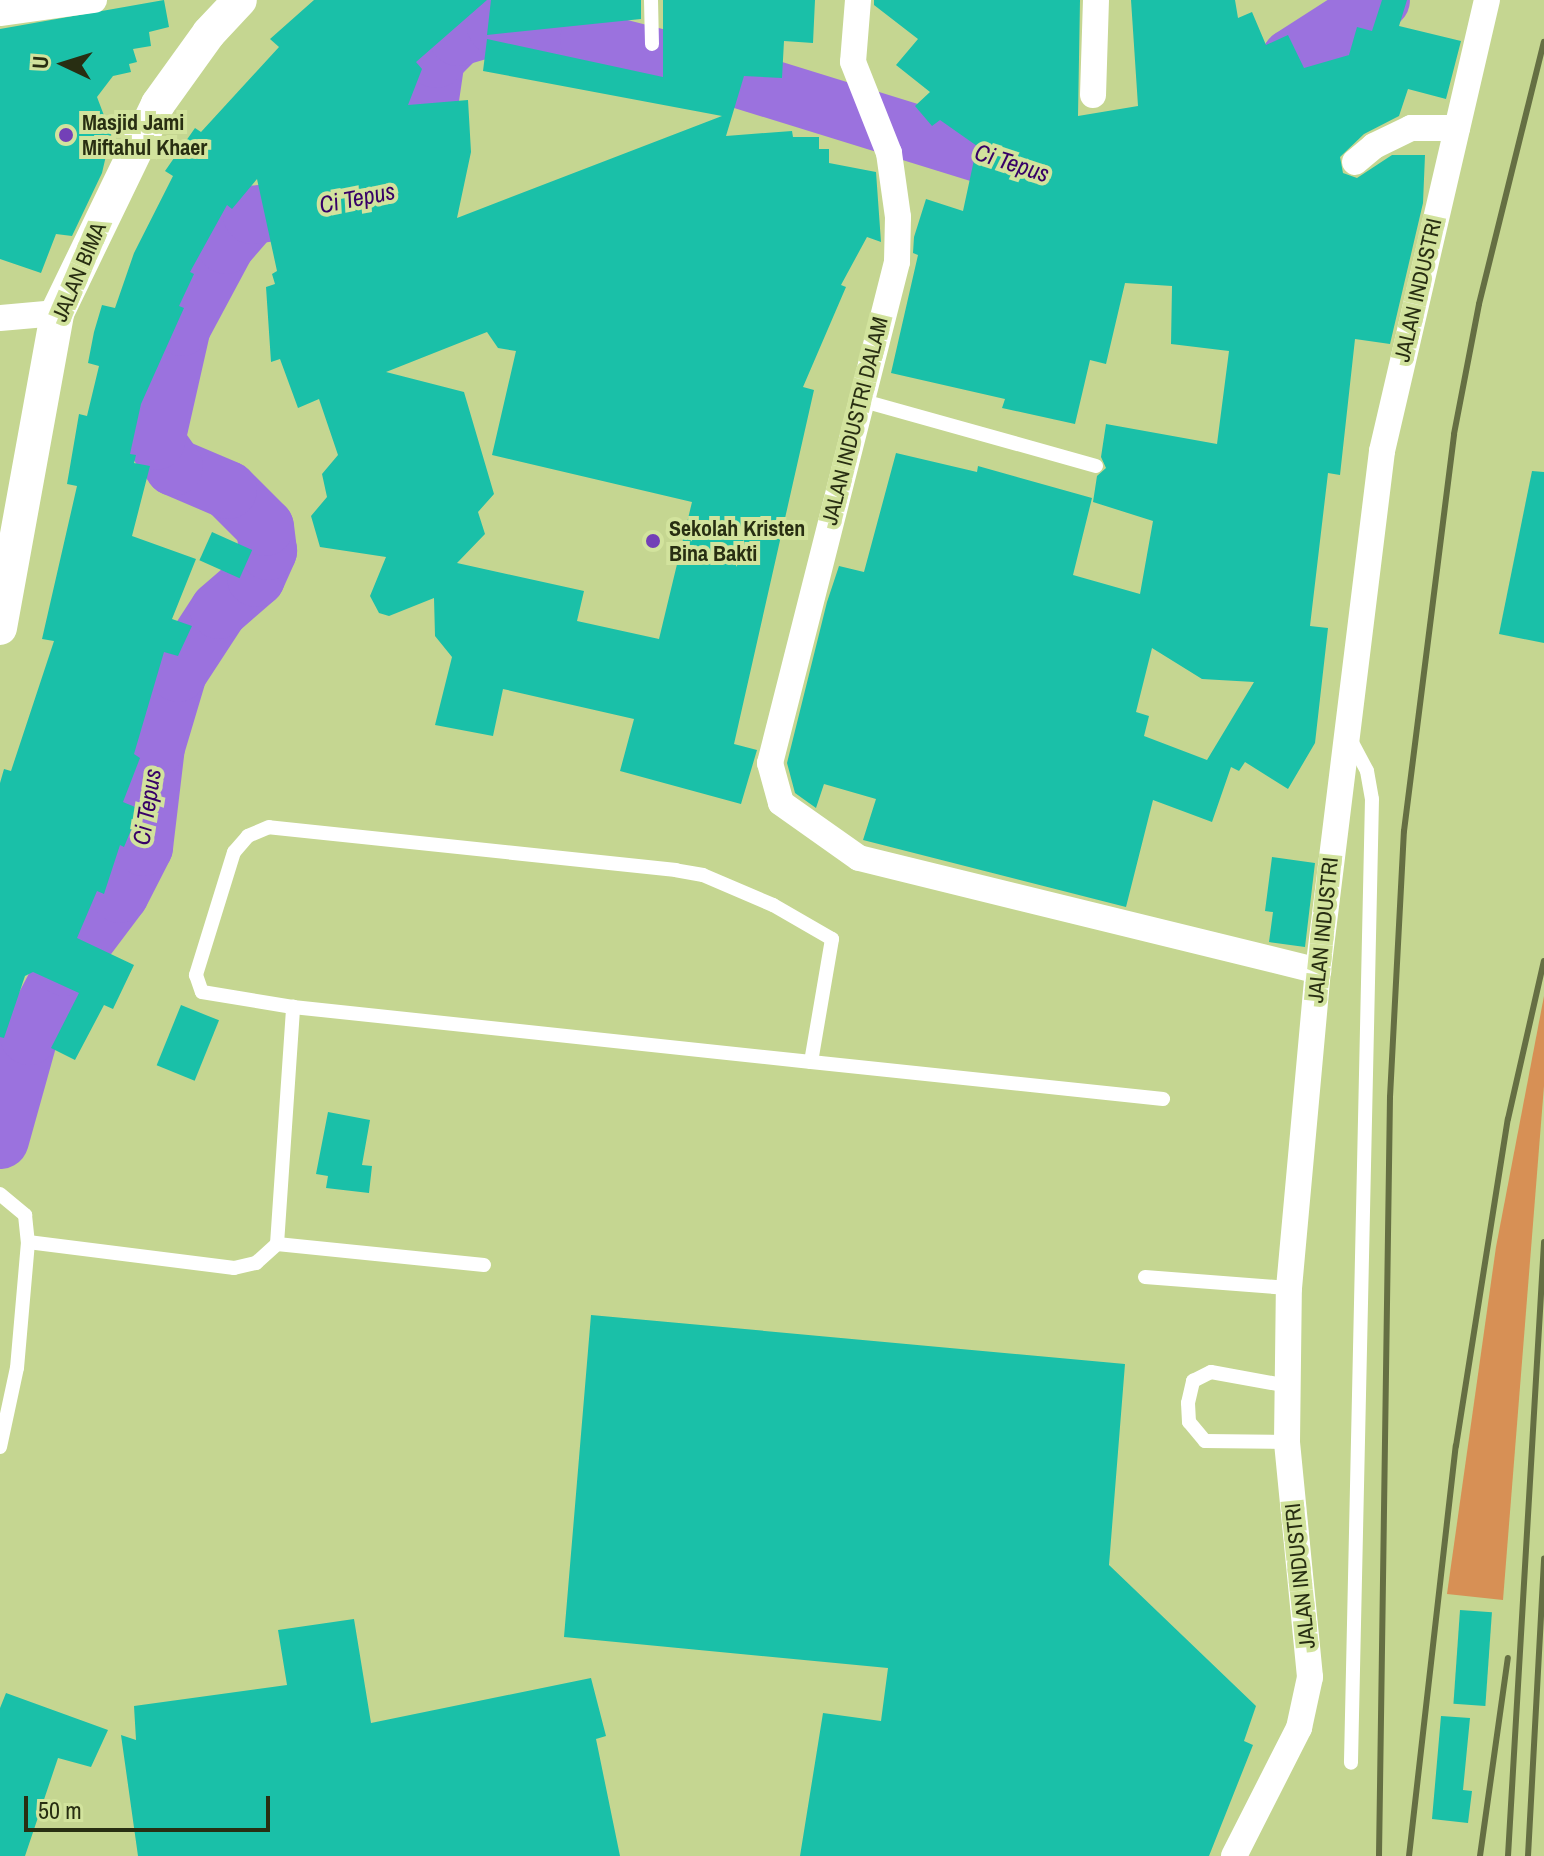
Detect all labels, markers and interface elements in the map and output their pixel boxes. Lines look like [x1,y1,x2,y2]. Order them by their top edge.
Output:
north arrow [24,24,104,104]
text: U [25,55,55,70]
place label: Masjid Jami Miftahul Khaer [82,109,207,160]
marker: Masjid Jami Miftahul Khaer [57,126,75,144]
water label: Ci Tepus [971,137,1053,189]
water label: Ci Tepus [316,177,398,219]
street label: JALAN INDUSTRI [1389,216,1447,364]
street label: JALAN BIMA [46,218,112,326]
street label: JALAN INDUSTRI DALAM [816,314,894,528]
place label: Sekolah Kristen Bina Bakti [669,515,805,566]
marker: Sekolah Kristen Bina Bakti [644,532,662,550]
water label: Ci Tepus [127,767,167,847]
street label: JALAN INDUSTRI [1302,856,1344,1004]
street label: JALAN INDUSTRI [1279,1502,1321,1650]
scale bar [28,1780,274,1830]
text: 50 m [38,1794,82,1826]

